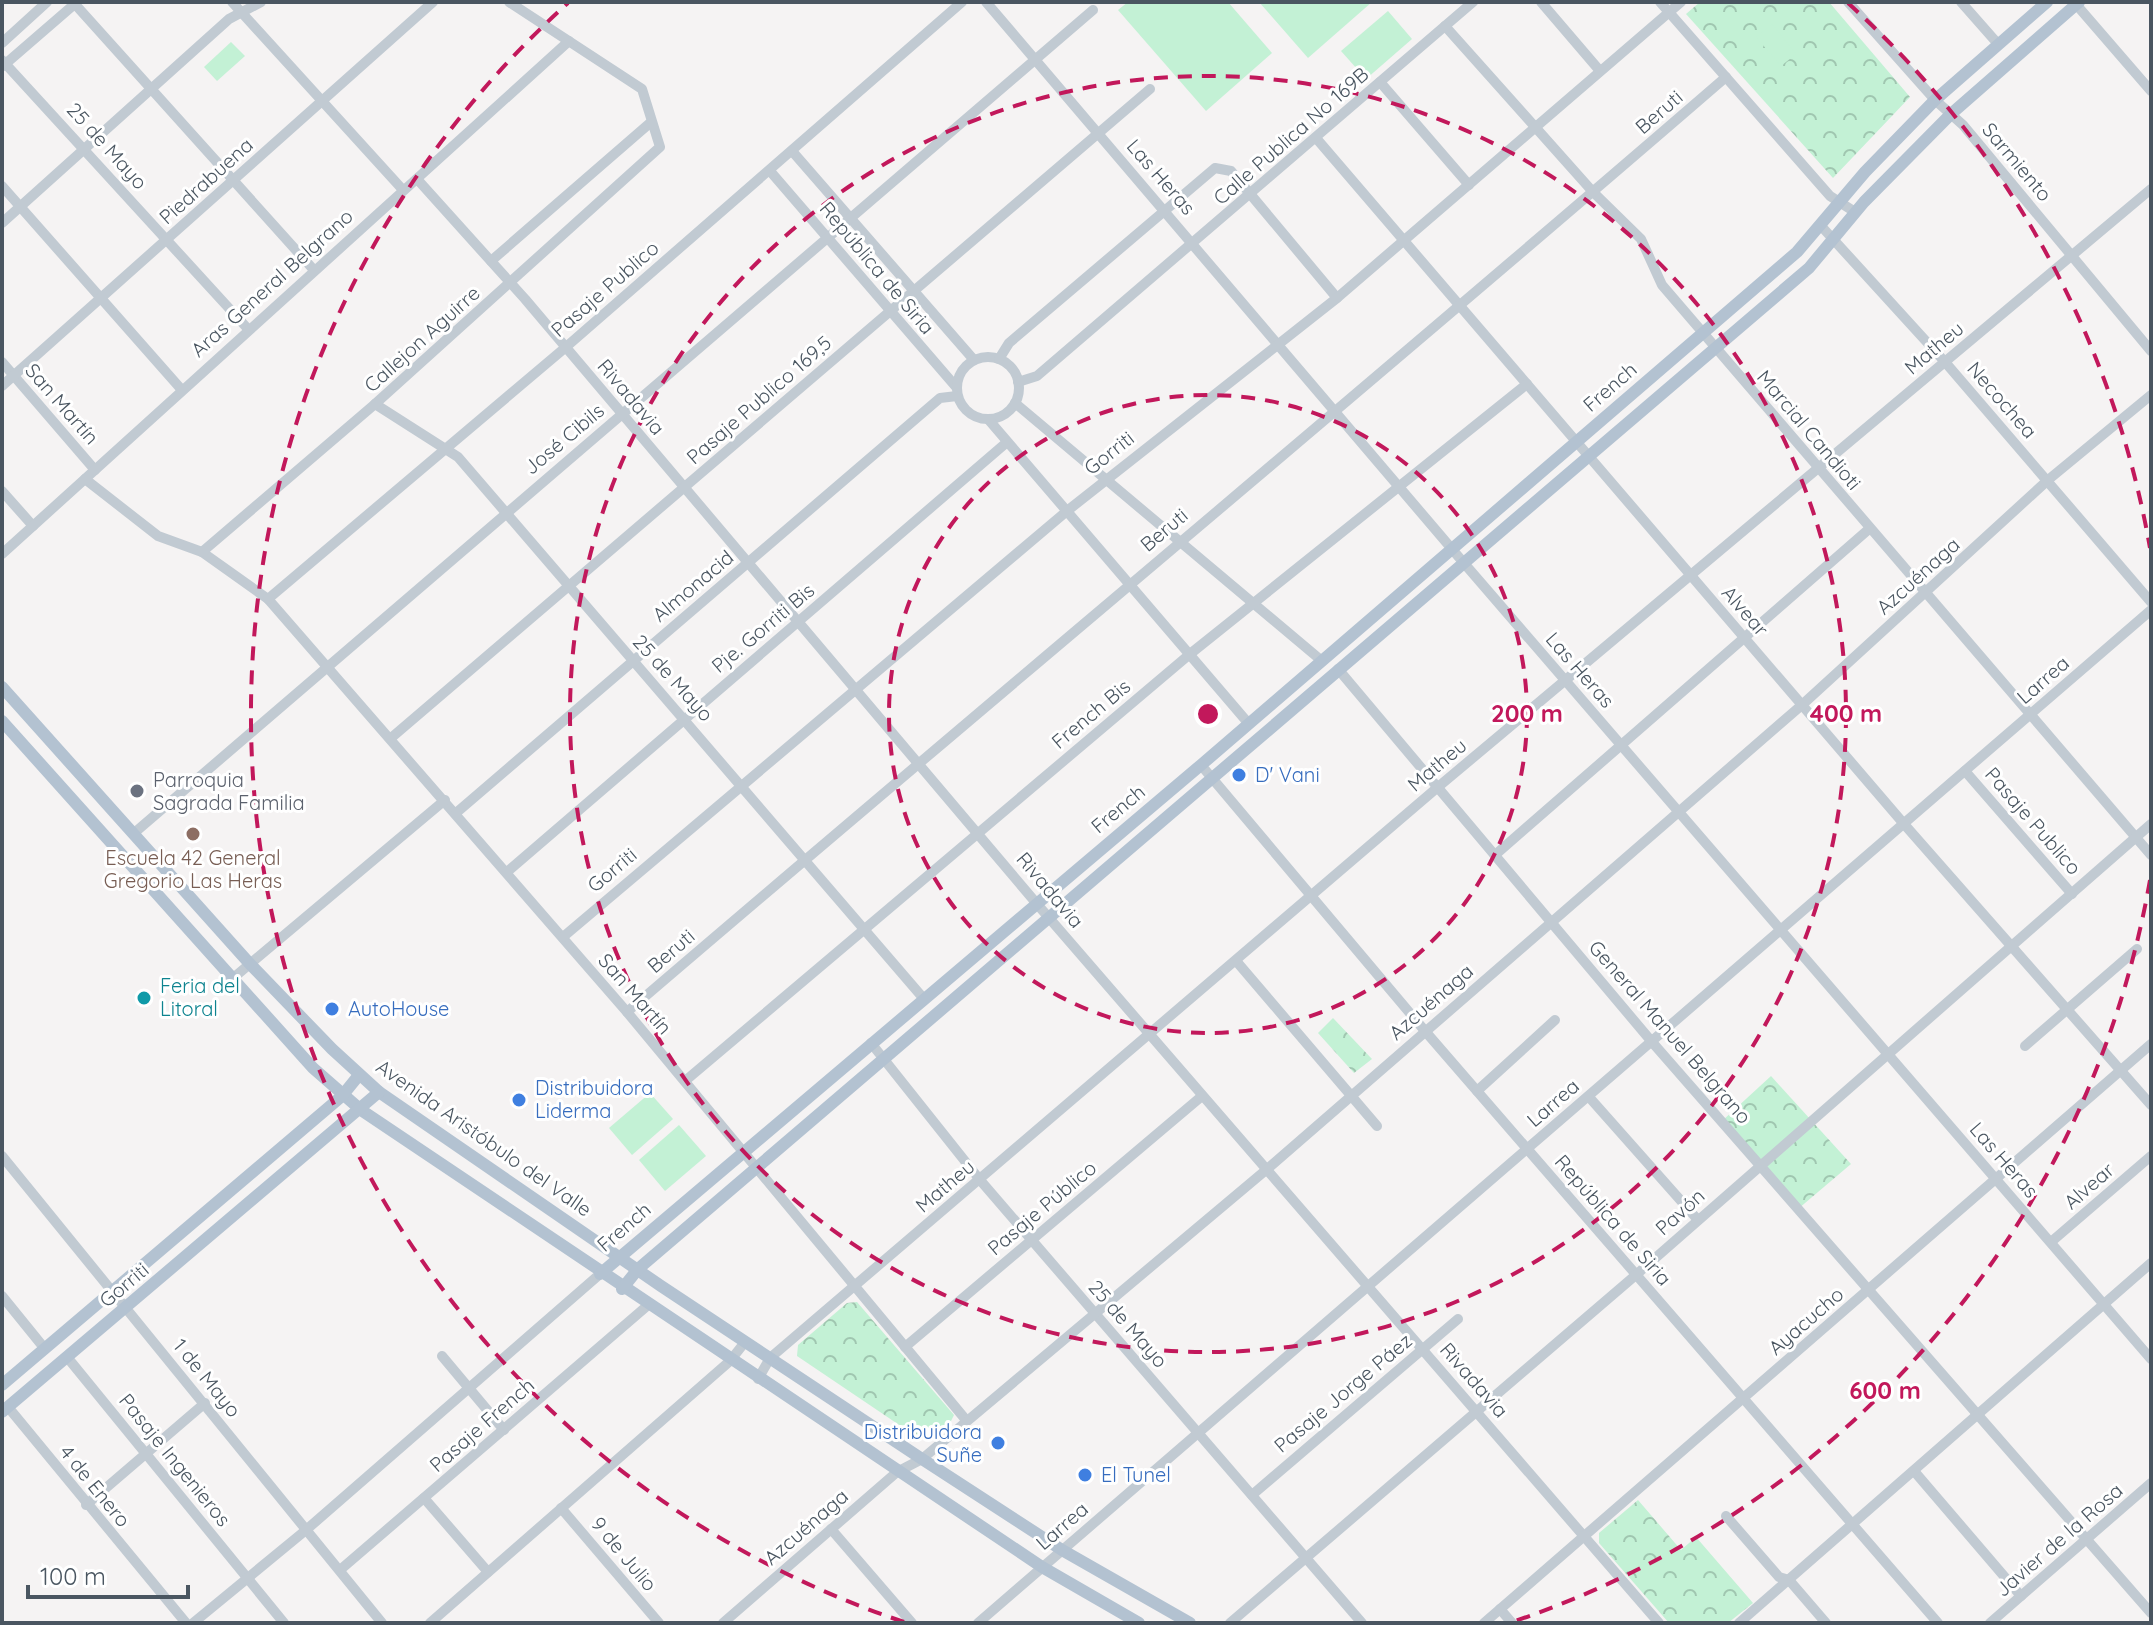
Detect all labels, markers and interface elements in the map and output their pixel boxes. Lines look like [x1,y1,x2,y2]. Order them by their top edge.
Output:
street label: Calle Publica No 169B [1208,61,1373,210]
street label: Beruti [1630,84,1687,139]
street label: 25 de Mayo [62,97,153,194]
street label: Sarmiento [1977,117,2058,206]
street label: Piedrabuena [154,132,258,229]
street label: Las Heras [1122,134,1201,220]
street label: República de Siria [815,196,940,339]
street label: Aras General Belgrano [185,203,358,362]
street label: Pasaje Publico [546,235,664,342]
street label: Callejon Aguirre [359,280,485,397]
street label: Matheu [1899,316,1968,380]
street label: Pasaje Publico 169,5 [681,330,836,469]
street label: Rivadavia [592,354,670,440]
street label: Necochea [1962,356,2042,443]
street label: French [1578,357,1642,417]
street label: San Martín [20,358,104,449]
street label: Marcial Candioti [1752,365,1867,495]
street label: José Cibils [518,398,609,479]
street label: Gorriti [1079,425,1139,480]
street label: Beruti [1135,503,1193,557]
street label: Azcuénaga [1871,532,1965,620]
street label: Almonacid [647,544,738,627]
street label: Pje. Gorriti Bis [706,577,819,678]
street label: Alvear [1717,580,1774,641]
street label: Las Heras [1541,627,1620,713]
street label: 25 de Mayo [628,629,719,726]
street label: Larrea [2011,650,2074,709]
street label: French Bis [1046,673,1135,754]
text: 200 m [1491,698,1563,728]
text: 400 m [1810,698,1882,728]
centre of rings [1194,700,1222,728]
street label: Matheu [1402,733,1471,797]
place label: D' Vani [1255,762,1320,787]
street label: Pasaje Publico [1980,762,2087,880]
marker: D' Vani [1230,766,1248,784]
place label: Parroquia Sagrada Familia [153,767,305,815]
street label: French [1086,779,1150,838]
marker: Parroquia Sagrada Familia [128,782,146,800]
marker: Escuela 42 General Gregorio Las Heras [184,825,202,843]
street label: Gorriti [582,842,641,897]
place label: Escuela 42 General Gregorio Las Heras [104,845,282,893]
street label: Rivadavia [1011,847,1089,933]
street label: Beruti [642,923,699,978]
street label: General Manuel Belgrano [1584,935,1757,1129]
street label: San Martín [593,948,677,1039]
street label: Azcuénaga [1383,958,1478,1045]
place label: Feria del Litoral [160,973,240,1021]
marker: Feria del Litoral [135,989,153,1007]
place label: AutoHouse [348,996,449,1021]
marker: AutoHouse [323,1000,341,1018]
street label: Avenida Aristóbulo del Valle [372,1054,597,1222]
street label: Larrea [1521,1073,1584,1132]
place label: Distribuidora Liderma [535,1075,653,1123]
marker: Distribuidora Liderma [510,1091,528,1109]
street label: Las Heras [1965,1117,2044,1203]
street label: República de Siria [1550,1149,1677,1290]
street label: Matheu [910,1154,979,1218]
street label: Pasaje Público [982,1155,1101,1260]
street label: Alvear [2058,1157,2119,1214]
street label: Pavón [1650,1183,1710,1240]
street label: French [592,1197,656,1257]
street label: Gorriti [94,1257,153,1312]
street label: 25 de Mayo [1083,1275,1173,1373]
street label: Ayacucho [1763,1281,1848,1360]
street label: Pasaje Jorge Páez [1269,1328,1417,1458]
street label: 1 de Mayo [168,1333,247,1422]
street label: Rivadavia [1435,1337,1514,1422]
street label: Pasaje French [424,1372,539,1477]
text: 600 m [1849,1375,1921,1405]
street label: Pasaje Ingenieros [114,1388,237,1531]
place label: Distribuidora Suñe [864,1419,982,1467]
marker: Distribuidora Suñe [989,1434,1007,1452]
street label: 4 de Enero [55,1440,136,1532]
place label: El Tunel [1101,1462,1171,1487]
marker: El Tunel [1076,1466,1094,1484]
street label: Javier de la Rosa [1990,1477,2128,1602]
street label: Azcuénaga [758,1483,853,1570]
street label: Larrea [1030,1496,1093,1555]
street label: 9 de Julio [586,1511,663,1596]
scale bar [28,1549,188,1599]
text: 100 m [40,1561,106,1591]

